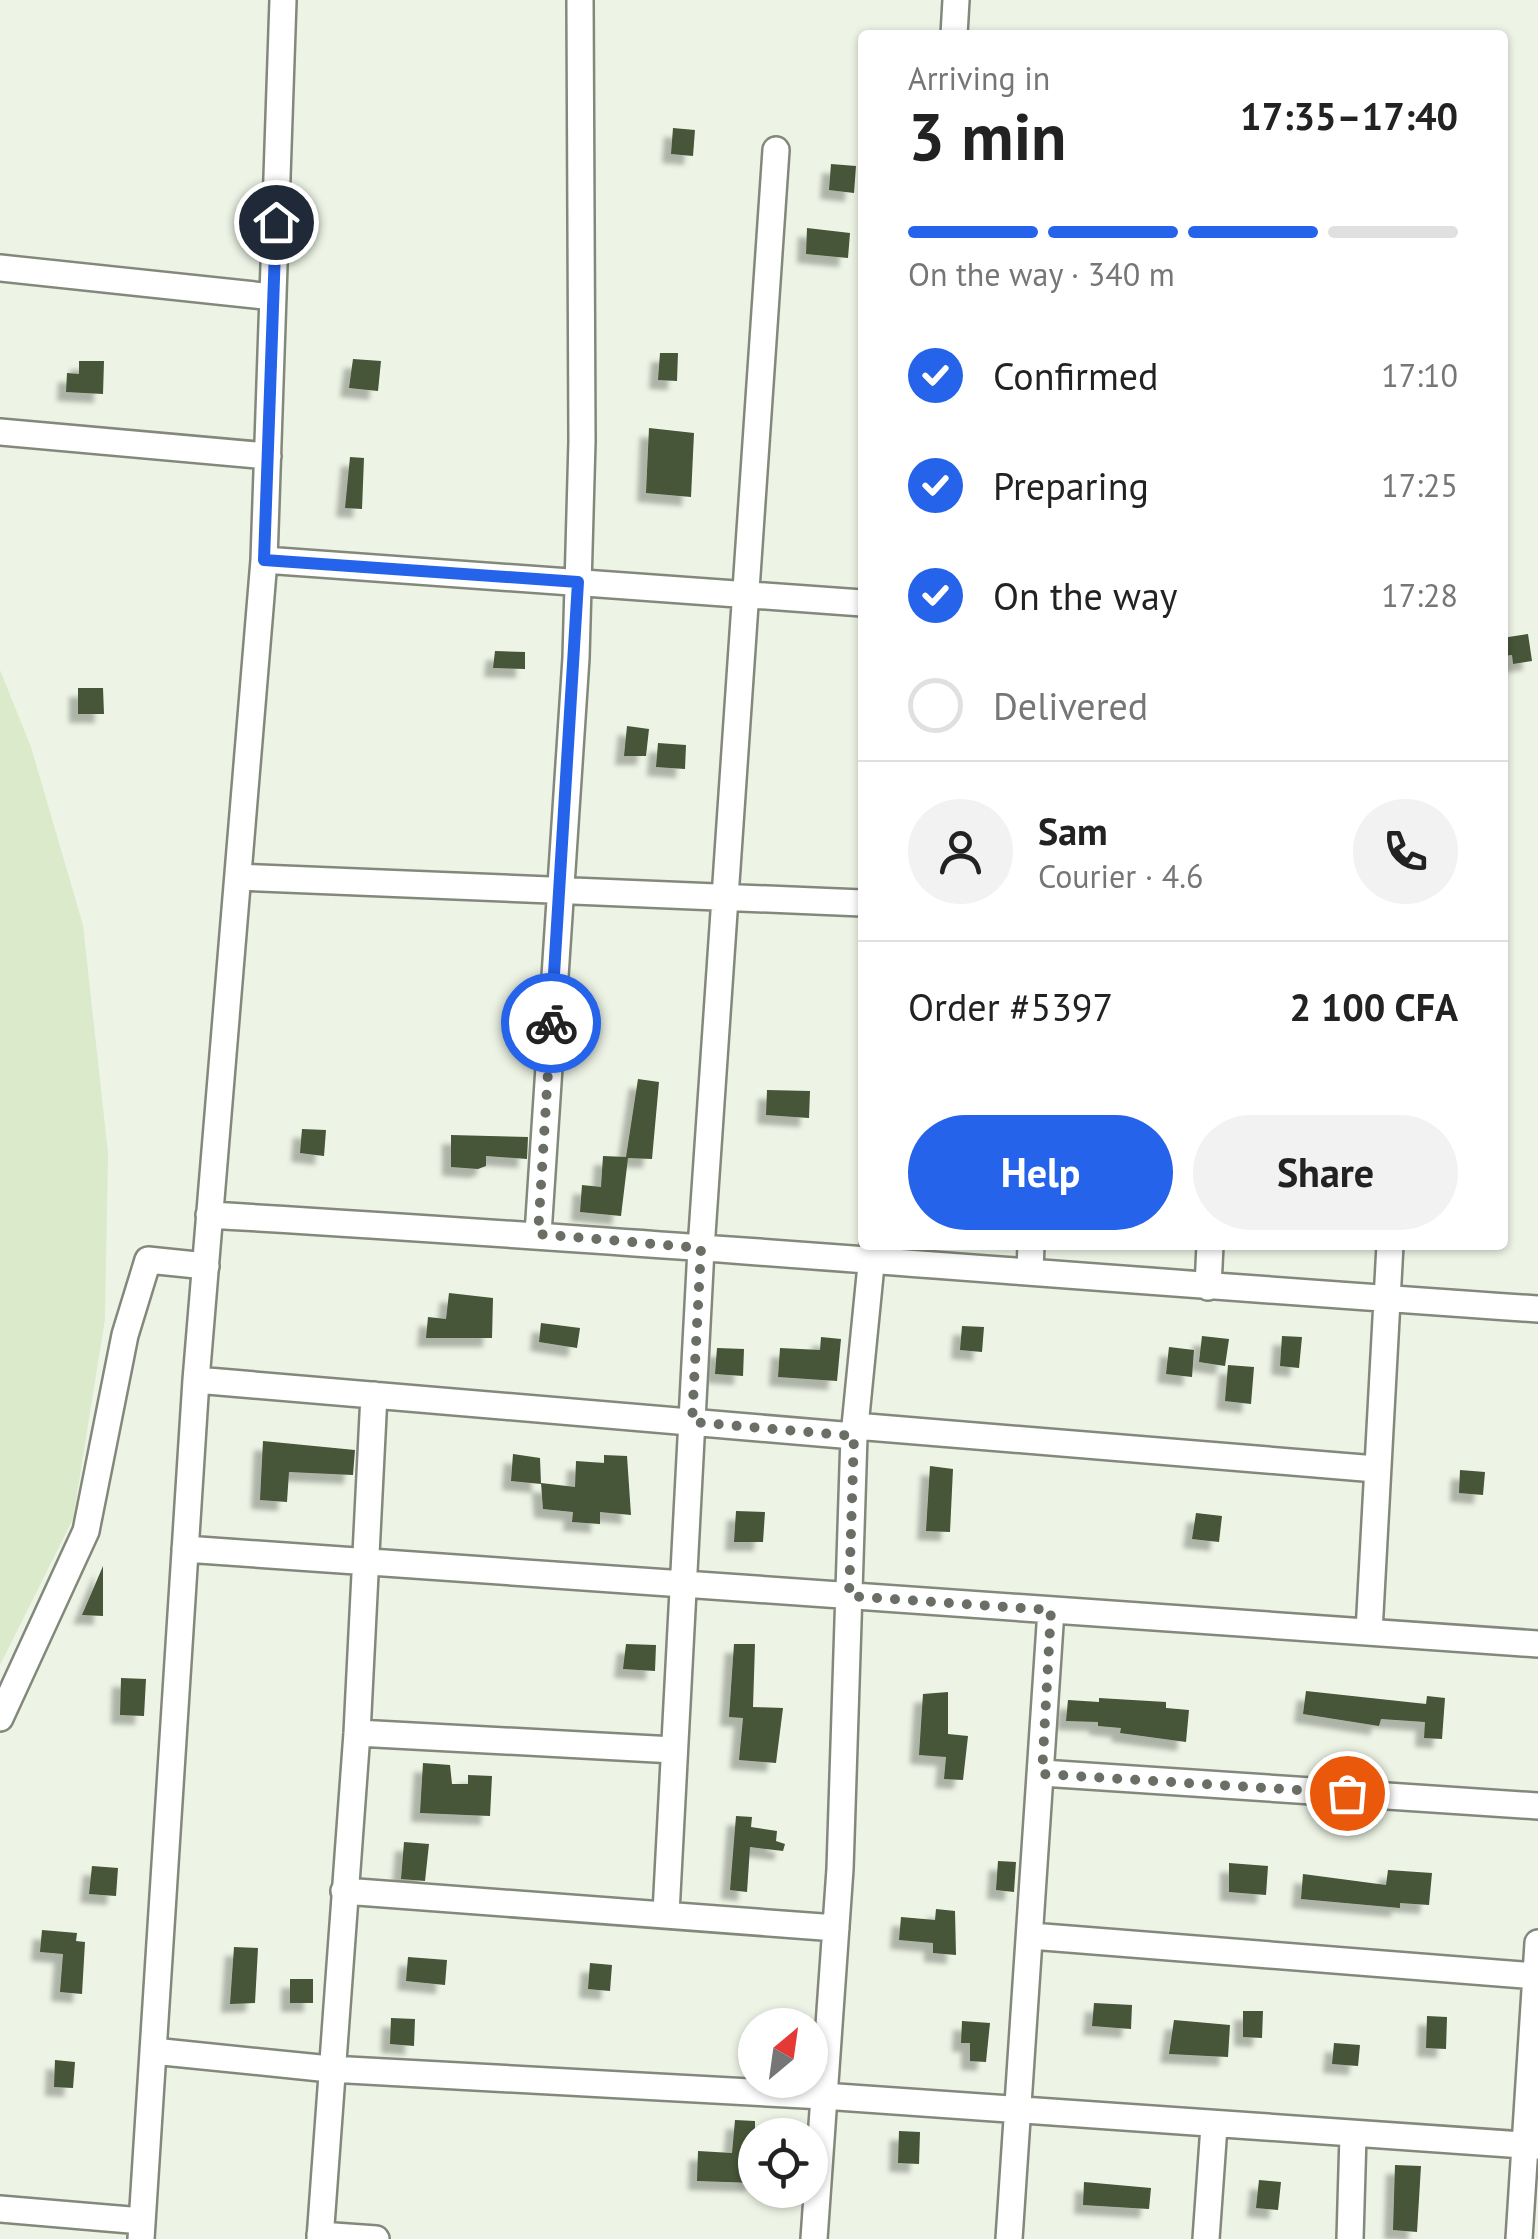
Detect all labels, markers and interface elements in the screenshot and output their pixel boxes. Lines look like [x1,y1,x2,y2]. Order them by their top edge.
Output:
text: Arriving in [908,57,1050,99]
text: 17:35–17:40 [1240,91,1458,140]
text: 3 min [908,94,1067,178]
pin [234,180,319,265]
icon: home [249,195,304,250]
text: On the way · 340 m [908,253,1175,295]
icon: check [908,348,963,403]
text: Confirmed [993,351,1159,400]
text: 17:10 [1381,354,1458,396]
icon: check [908,458,963,513]
text: Preparing [993,461,1149,510]
text: 17:25 [1381,464,1458,506]
icon: check [908,568,963,623]
text: On the way [993,571,1178,620]
text: 17:28 [1381,574,1458,616]
text: Delivered [993,681,1148,730]
button: person [908,799,1013,904]
button: phone [1353,799,1458,904]
text: Sam [1038,806,1108,855]
text: Courier · 4.6 [1038,855,1204,897]
courier [501,973,601,1073]
text: Order #5397 [908,982,1113,1031]
text: 2 100 CFA [1290,982,1458,1031]
icon: bike [524,996,579,1051]
button: Help [908,1115,1173,1230]
button: Share [1193,1115,1458,1230]
pin [1305,1751,1390,1836]
icon: bag [1320,1766,1375,1821]
north arrow [738,2008,828,2098]
map controls [738,2008,828,2208]
button: locate [738,2118,828,2208]

